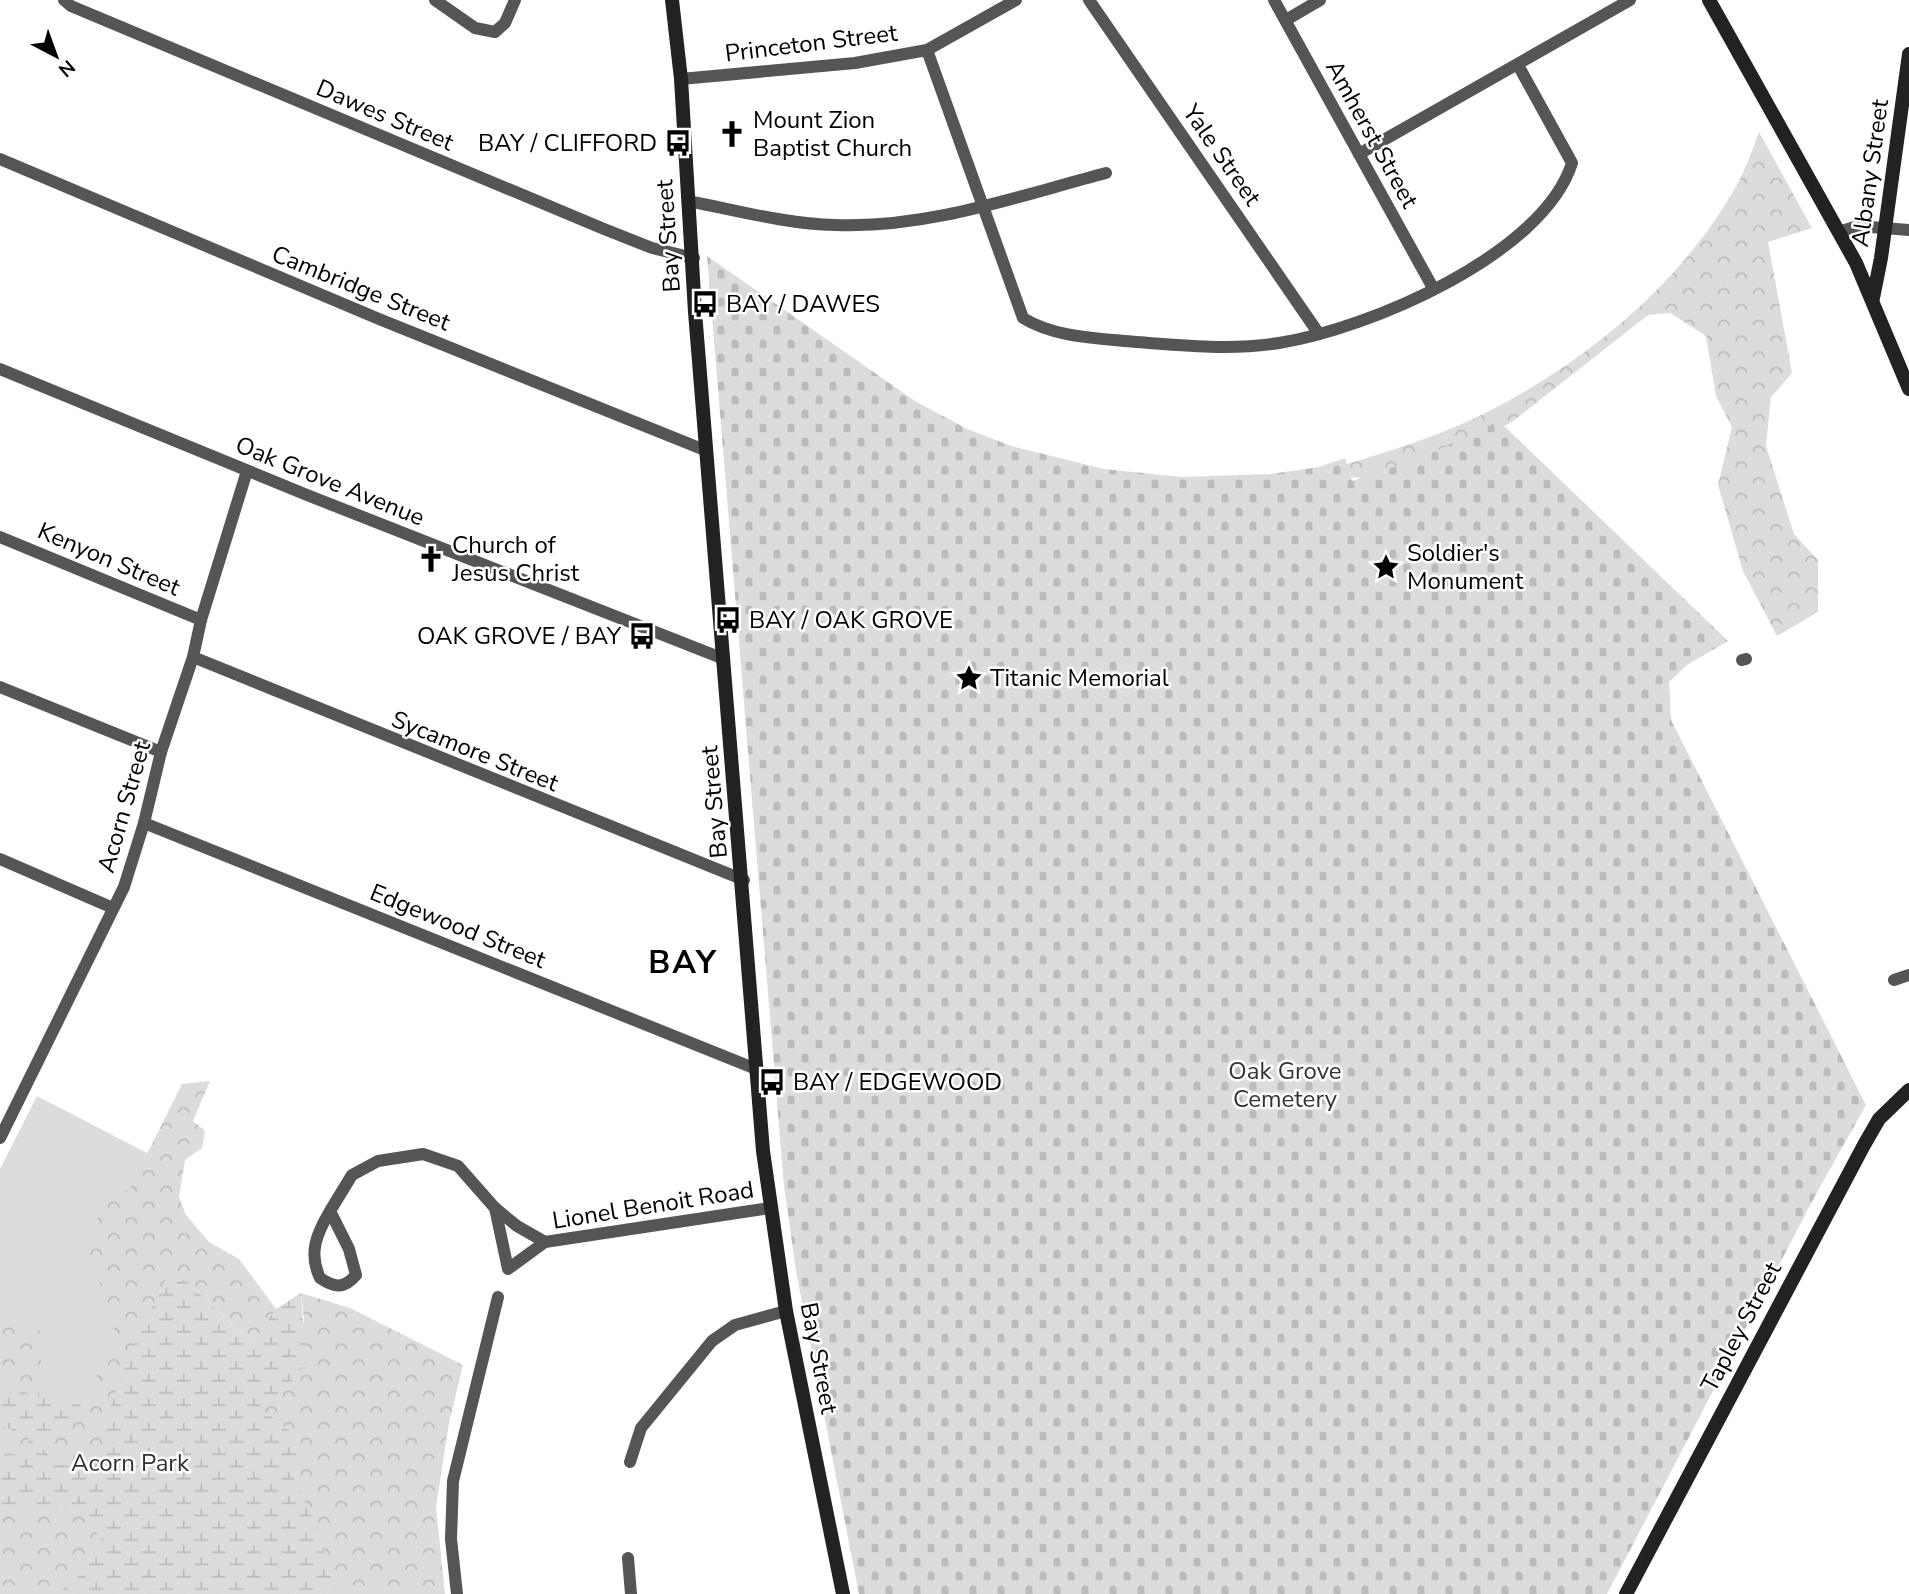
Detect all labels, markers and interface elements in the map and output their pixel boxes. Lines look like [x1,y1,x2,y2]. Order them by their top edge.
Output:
street label: Princeton Street [723,16,900,69]
north arrow [21,21,91,91]
text: N [53,54,80,83]
street label: Amherst Street [1318,54,1426,214]
street label: Dawes Street [311,72,459,159]
street label: Yale Street [1175,97,1269,212]
street label: Albany Street [1844,97,1896,249]
place label: Mount Zion Baptist Church [753,104,912,164]
church icon: Mount Zion Baptist Church [717,119,747,149]
place label: BAY / CLIFFORD [478,127,657,159]
bus stop icon: BAY / CLIFFORD [663,128,693,158]
street label: Bay Street [648,178,688,293]
street label: Cambridge Street [267,238,455,339]
place label: BAY / DAWES [726,288,880,320]
bus stop icon: BAY / DAWES [690,289,720,319]
street label: Oak Grove Avenue [231,428,429,534]
street label: Kenyon Street [33,515,186,604]
place label: Church of Jesus Christ [451,529,580,589]
place label: Soldier's Monument [1407,537,1524,597]
church icon: Church of Jesus Christ [416,544,446,574]
place icon: Soldier's Monument [1371,552,1401,582]
place label: BAY / OAK GROVE [749,604,953,636]
bus stop icon: BAY / OAK GROVE [713,605,743,635]
place label: OAK GROVE / BAY [417,620,622,652]
bus stop icon: OAK GROVE / BAY [627,621,657,651]
place label: Titanic Memorial [990,662,1169,694]
place icon: Titanic Memorial [954,663,984,693]
street label: Sycamore Street [387,703,564,799]
street label: Acorn Street [90,737,158,877]
street label: Bay Street [693,744,735,860]
street label: Edgewood Street [365,876,551,976]
district label: BAY [648,941,718,984]
park label: Oak Grove Cemetery [1228,1055,1342,1115]
place label: BAY / EDGEWOOD [793,1066,1002,1098]
bus stop icon: BAY / EDGEWOOD [757,1067,787,1097]
street label: Lionel Benoit Road [550,1173,756,1237]
street label: Tapley Street [1693,1256,1789,1398]
street label: Bay Street [793,1300,846,1417]
park label: Acorn Park [71,1447,190,1479]

